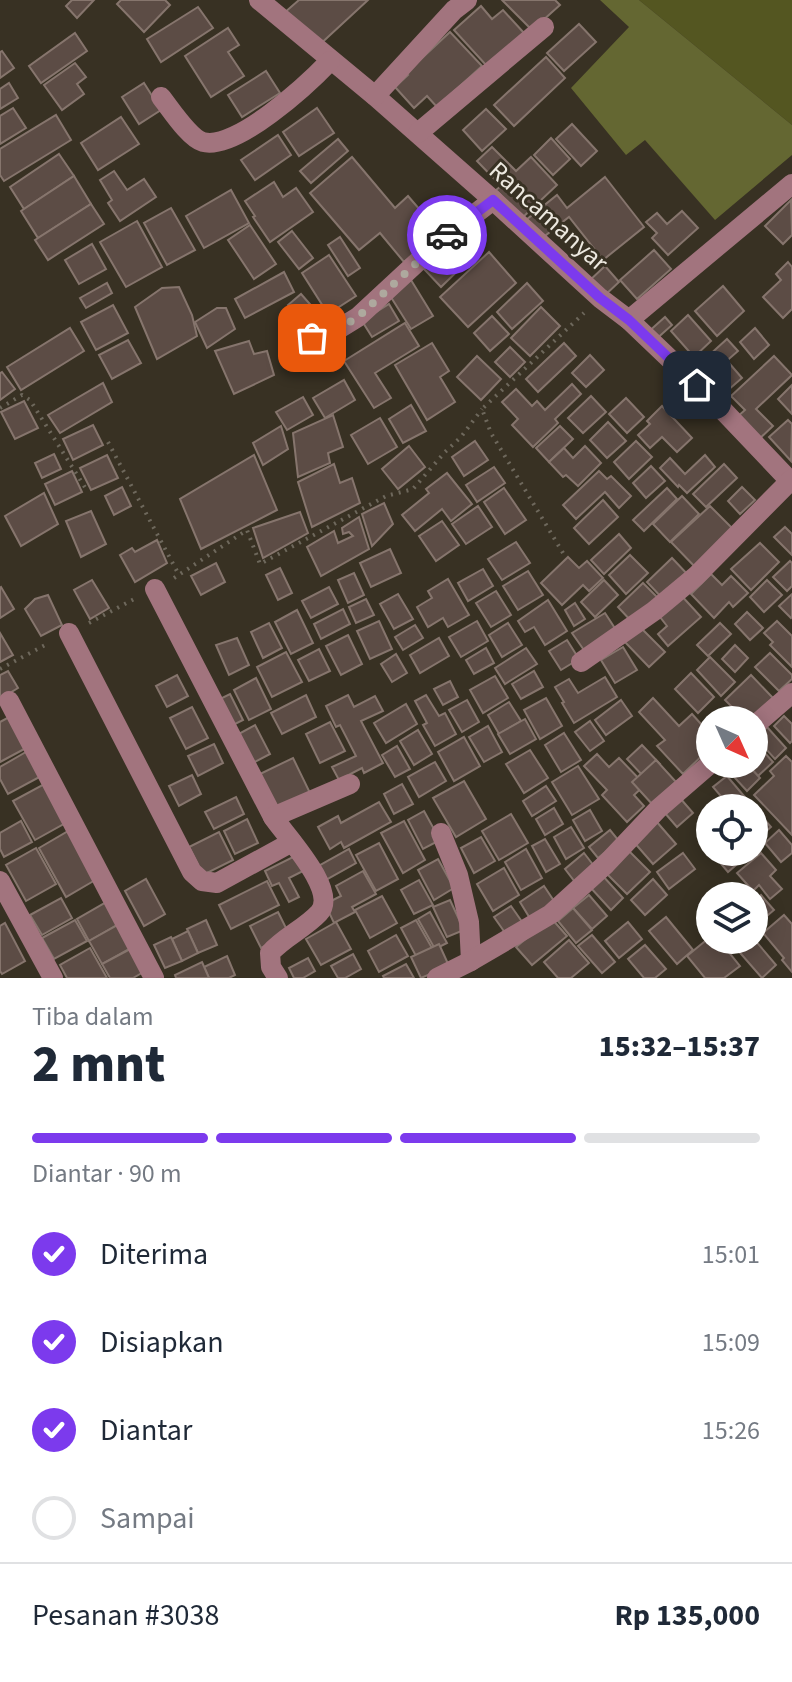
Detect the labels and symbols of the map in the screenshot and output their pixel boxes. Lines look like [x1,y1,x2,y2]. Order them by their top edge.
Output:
street label: Rancamanyar [481,153,617,281]
courier [407,195,487,275]
pin [278,304,346,372]
pin [663,351,731,419]
north arrow [696,706,768,778]

